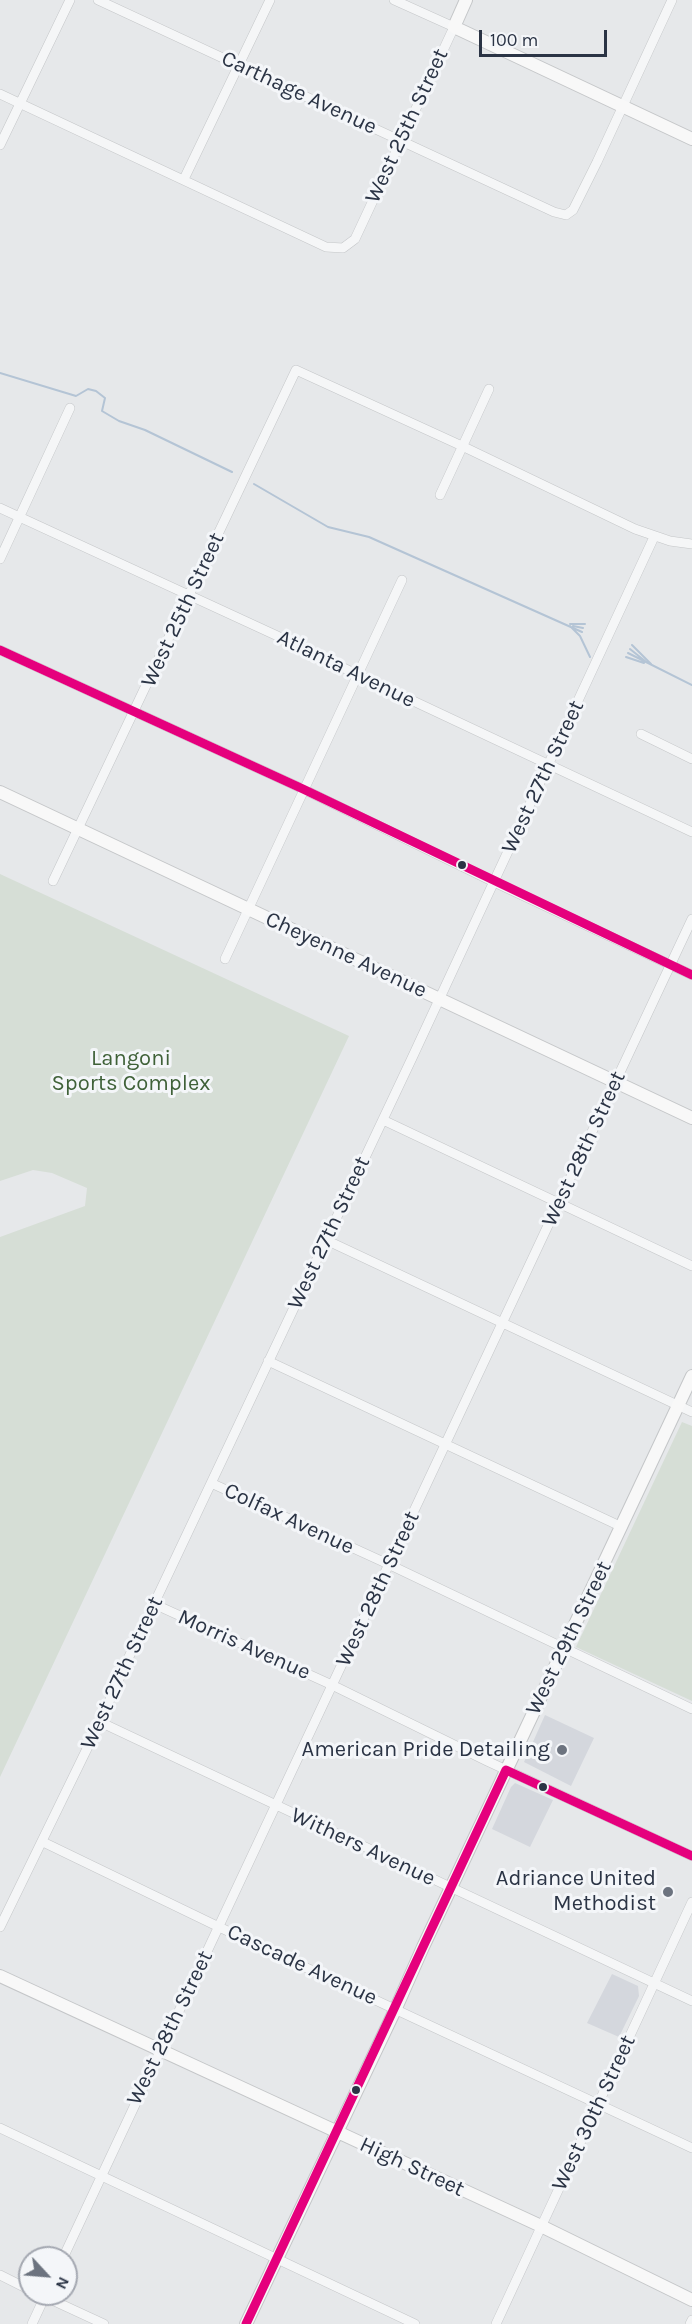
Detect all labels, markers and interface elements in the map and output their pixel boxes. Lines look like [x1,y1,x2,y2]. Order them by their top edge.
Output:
scale bar [482,18,610,56]
text: 100 m [490,29,538,51]
street label: West 25th Street [360,44,454,208]
street label: Carthage Avenue [217,45,381,141]
street label: West 25th Street [136,528,230,692]
street label: Atlanta Avenue [273,624,419,714]
street label: West 27th Street [496,696,590,858]
unlabelled marker [456,859,468,871]
street label: Cheyenne Avenue [261,906,431,1004]
park label: Langoni Sports Complex [52,1046,210,1098]
street label: West 28th Street [536,1067,632,1231]
street label: West 27th Street [282,1152,376,1314]
street label: Colfax Avenue [220,1477,358,1561]
street label: West 28th Street [330,1507,426,1671]
street label: West 29th Street [520,1557,618,1719]
street label: West 27th Street [75,1592,169,1754]
street label: Morris Avenue [174,1604,314,1686]
place label: American Pride Detailing [302,1737,550,1763]
marker: American Pride Detailing [555,1743,569,1757]
unlabelled marker [537,1781,549,1793]
street label: Withers Avenue [287,1802,439,1892]
place label: Adriance United Methodist [496,1866,656,1918]
marker: Adriance United Methodist [661,1885,675,1899]
street label: Cascade Avenue [223,1919,381,2011]
street label: West 28th Street [121,1946,219,2110]
street label: West 30th Street [546,2031,642,2195]
unlabelled marker [350,2084,362,2096]
street label: High Street [355,2131,469,2203]
north arrow [18,2246,78,2306]
text: N [52,2274,74,2293]

